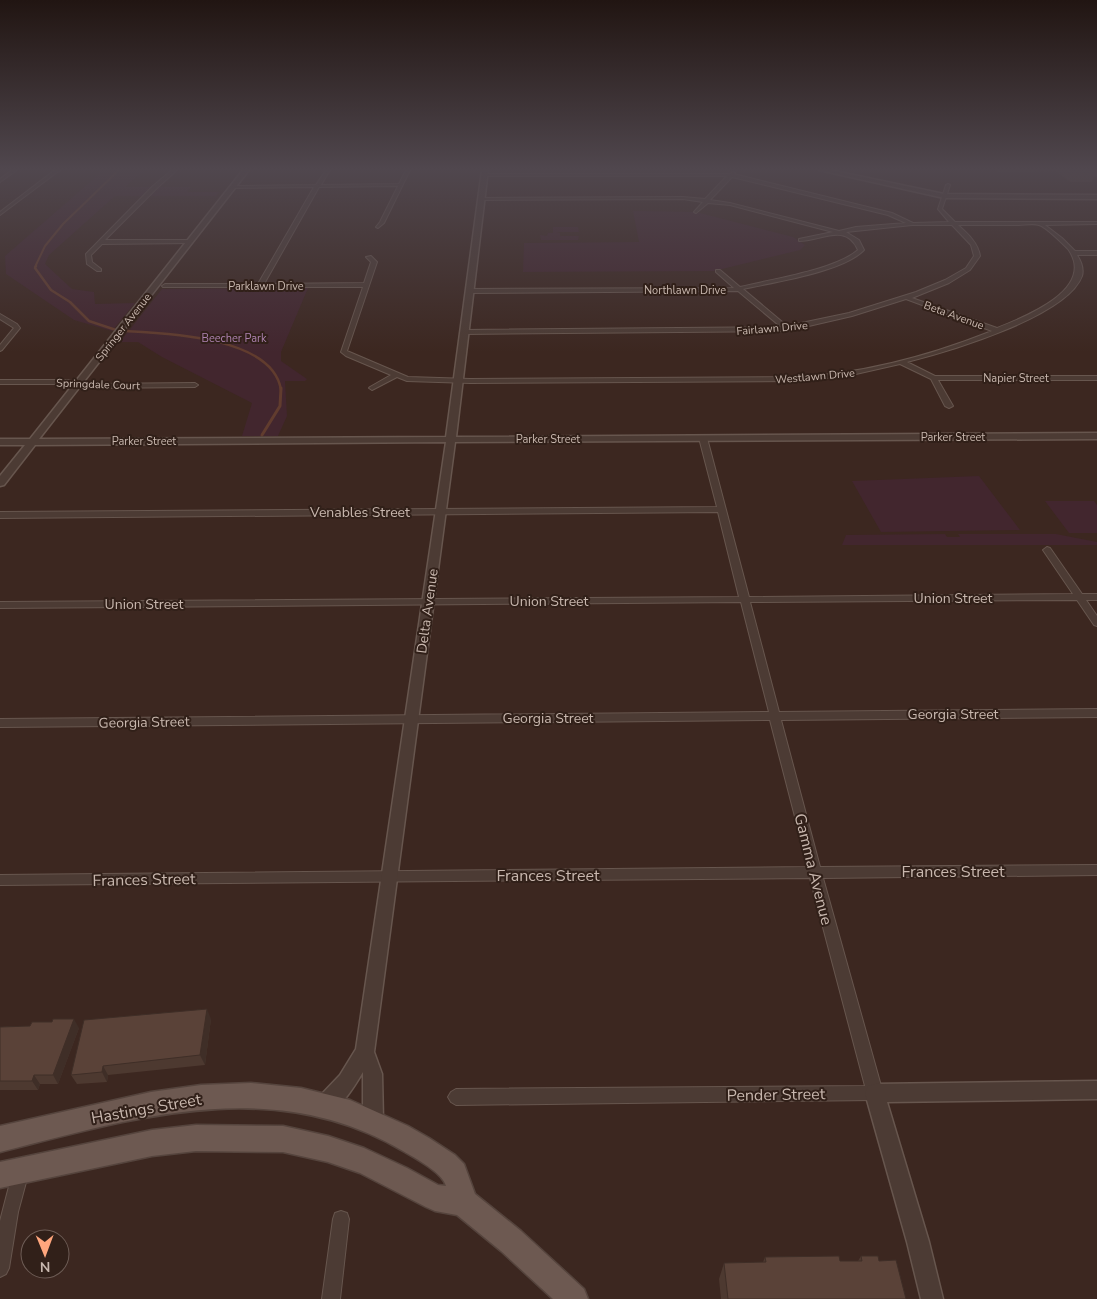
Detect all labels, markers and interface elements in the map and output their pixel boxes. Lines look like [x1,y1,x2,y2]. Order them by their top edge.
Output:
street label: Parklawn Drive [228,279,304,294]
street label: Northlawn Drive [644,283,726,298]
street label: Springer Avenue [92,290,155,364]
street label: Beta Avenue [922,298,986,333]
street label: Fairlawn Drive [736,318,808,339]
park label: Beecher Park [201,331,267,346]
street label: Westlawn Drive [775,366,856,387]
street label: Napier Street [983,371,1049,386]
street label: Springdale Court [56,376,140,393]
street label: Parker Street [921,430,985,445]
street label: Parker Street [516,432,580,447]
street label: Parker Street [112,434,176,449]
street label: Venables Street [309,503,410,522]
street label: Delta Avenue [412,567,443,655]
street label: Union Street [914,589,993,608]
street label: Union Street [510,592,589,611]
street label: Union Street [105,595,184,614]
street label: Georgia Street [908,705,999,724]
street label: Georgia Street [503,709,594,728]
street label: Georgia Street [98,712,190,733]
street label: Gamma Avenue [789,811,838,927]
street label: Frances Street [901,861,1005,883]
street label: Frances Street [496,865,600,887]
street label: Frances Street [92,868,196,892]
street label: Pender Street [726,1083,826,1107]
street label: Hastings Street [89,1088,203,1129]
north arrow [20,1229,70,1279]
text: N [40,1257,51,1276]

